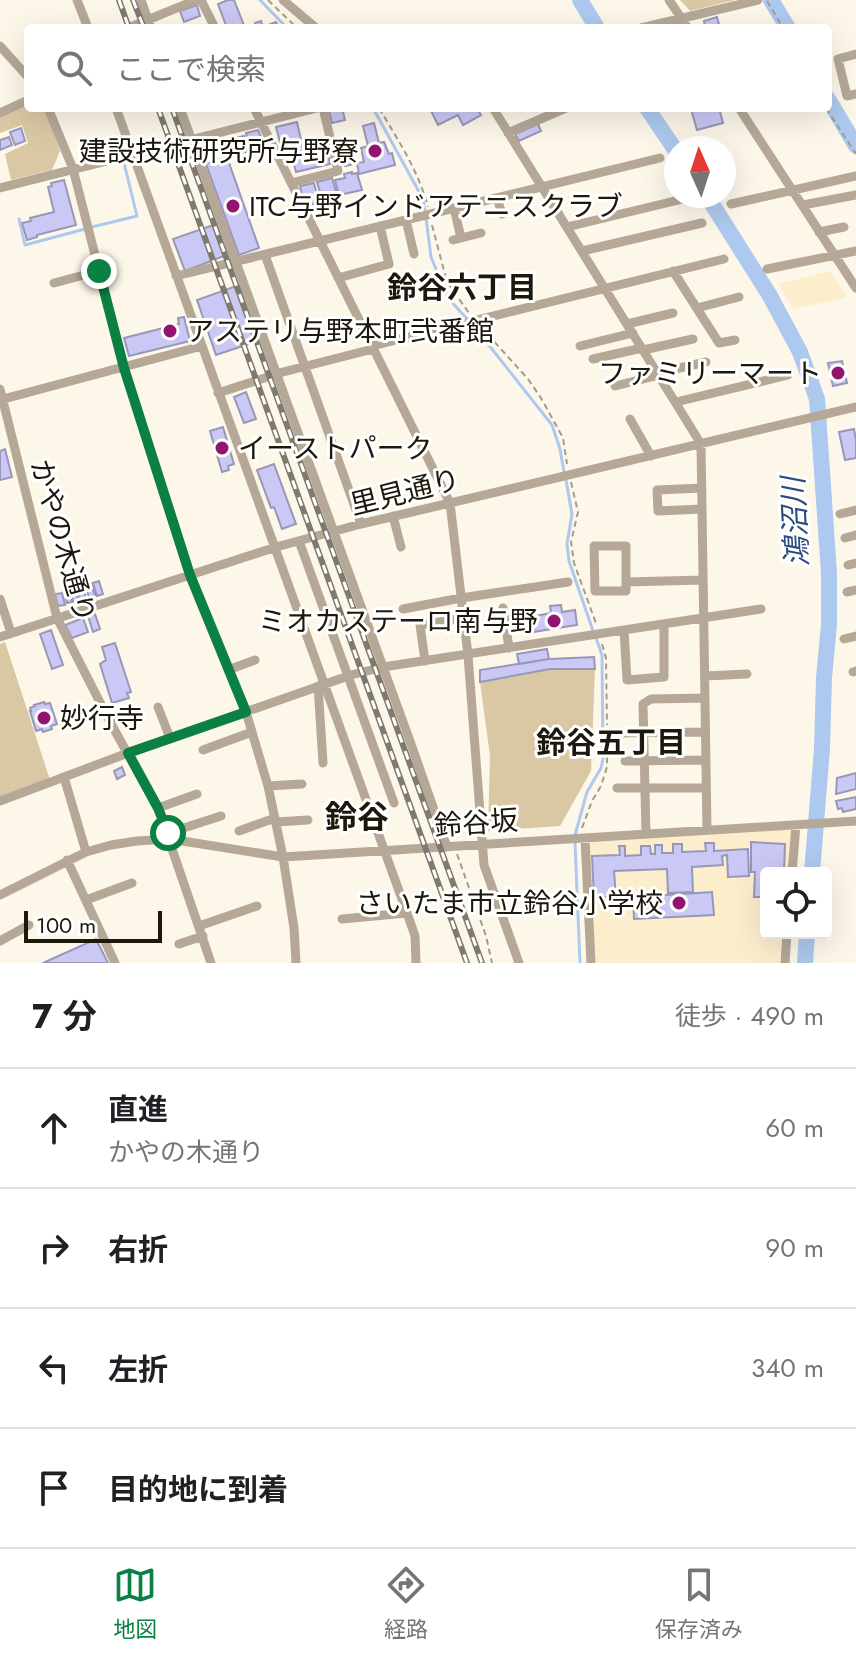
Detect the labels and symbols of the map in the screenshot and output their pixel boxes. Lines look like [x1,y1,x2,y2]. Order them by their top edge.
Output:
place label: 建設技術研究所与野寮 [79,131,359,172]
north arrow [664,136,736,208]
marker: 建設技術研究所与野寮 [366,142,384,160]
place label: ITC与野インドアテニスクラブ [249,186,623,227]
marker: ITC与野インドアテニスクラブ [224,197,242,215]
route end [81,253,117,289]
district label: 鈴谷六丁目 [387,266,537,309]
place label: アステリ与野本町弐番館 [186,311,494,352]
marker: アステリ与野本町弐番館 [161,322,179,340]
place label: ファミリーマート [598,353,822,394]
marker: ファミリーマート [829,364,847,382]
place label: イーストパーク [238,428,433,469]
marker: イーストパーク [213,439,231,457]
street label: かやの木通り [20,455,106,627]
street label: 里見通り [346,459,464,525]
water label: 鴻沼川 [771,473,819,568]
place label: ミオカステーロ南与野 [258,601,538,642]
marker: ミオカステーロ南与野 [545,612,563,630]
place label: 妙行寺 [60,698,144,739]
marker: 妙行寺 [35,709,53,727]
district label: 鈴谷五丁目 [536,721,686,764]
district label: 鈴谷 [325,794,389,840]
street label: 鈴谷坂 [433,800,519,846]
route start [150,815,186,851]
place label: さいたま市立鈴谷小学校 [356,883,663,924]
marker: さいたま市立鈴谷小学校 [670,894,688,912]
scale bar [24,907,162,943]

